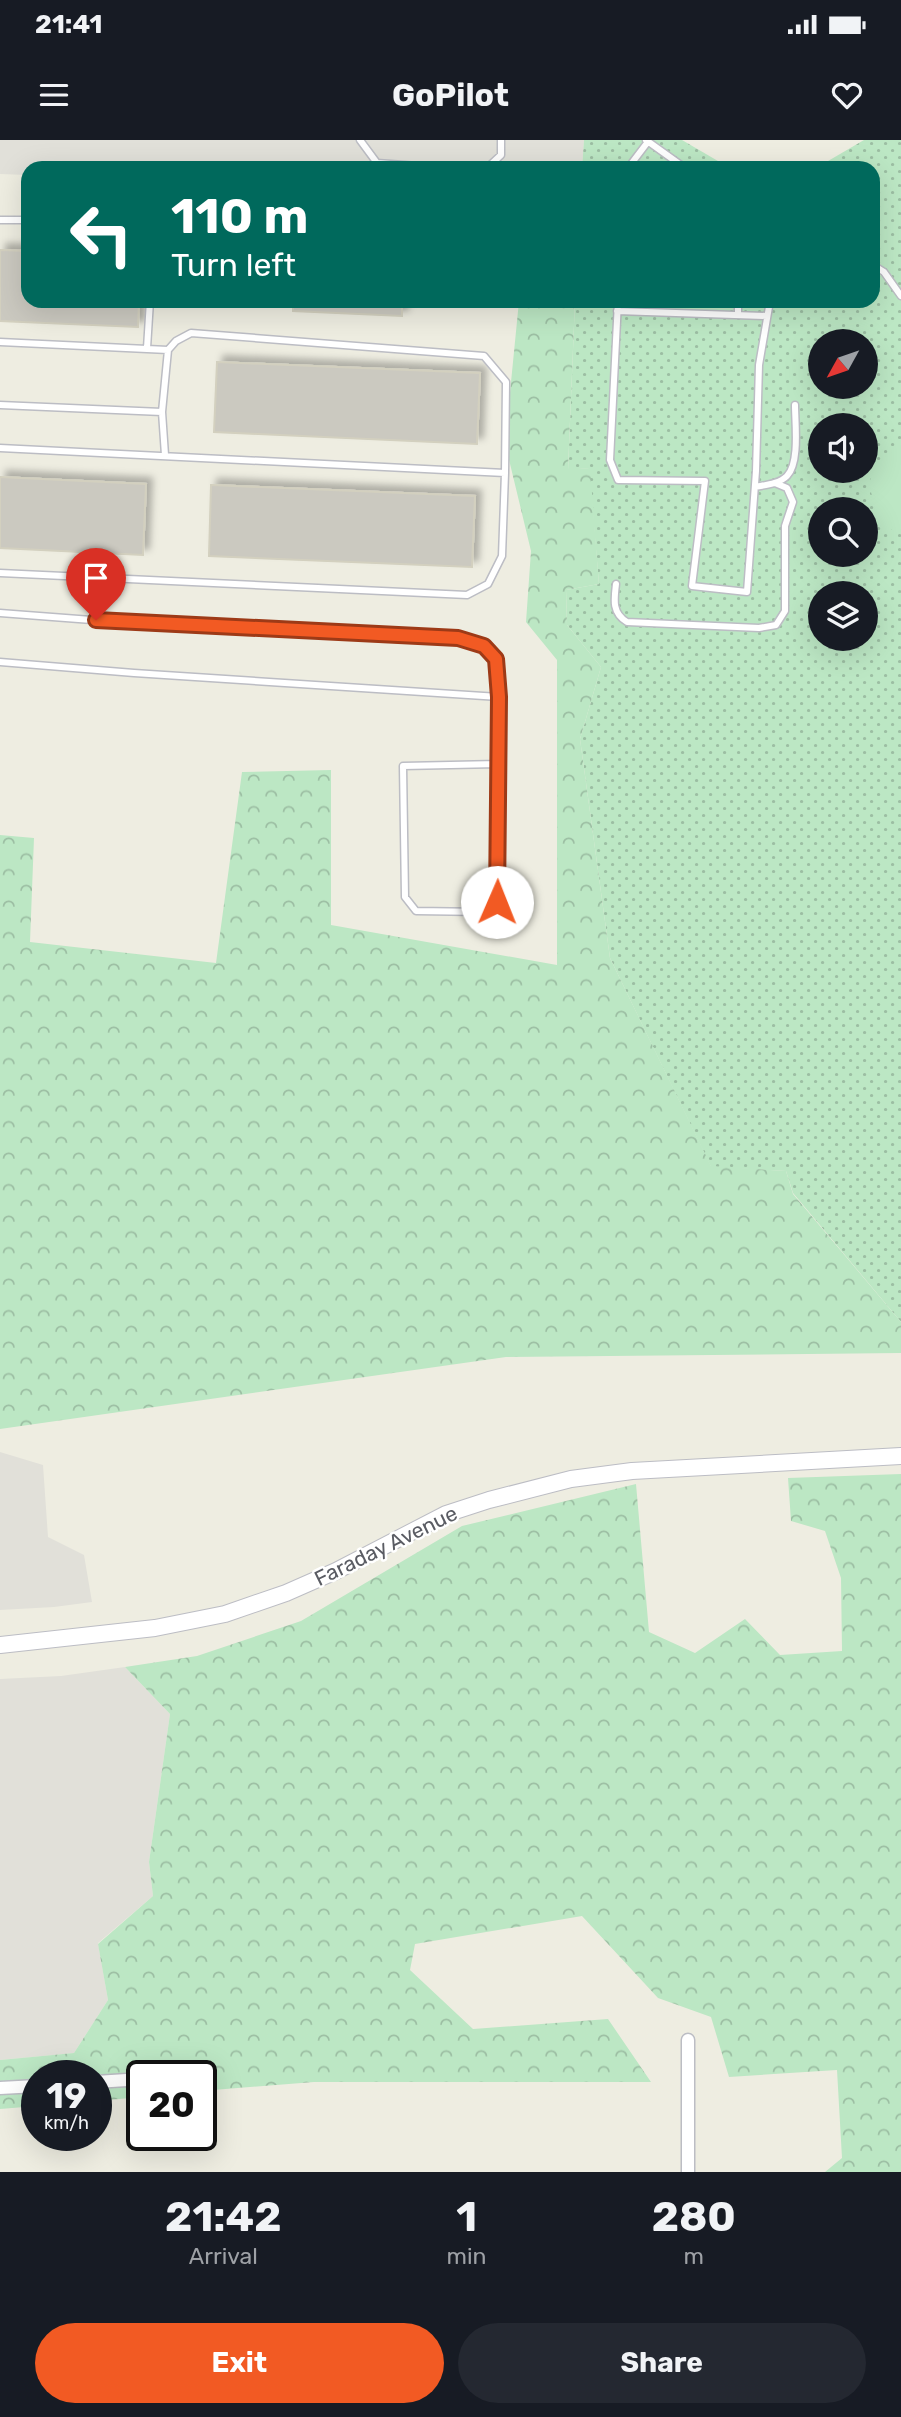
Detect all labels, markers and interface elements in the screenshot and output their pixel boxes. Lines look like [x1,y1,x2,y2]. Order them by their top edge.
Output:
text: 21:41 [35,9,102,40]
icon: menu [35,76,73,114]
text: GoPilot [392,76,509,114]
icon: heart [828,76,866,114]
text: 110 m [171,187,308,245]
icon: left [56,189,147,280]
text: Turn left [171,246,296,284]
north arrow [808,329,878,399]
map controls [808,329,878,651]
button: sound [808,413,878,483]
button: search [808,497,878,567]
pin [66,548,126,620]
icon: arrive [77,559,115,597]
button: layers [808,581,878,651]
position arrow [460,865,534,939]
street label: Faraday Avenue [310,1500,461,1591]
speed limit sign: 20 [126,2060,217,2151]
text: 19 [47,2075,86,2117]
text: km/h [44,2112,89,2134]
text: 21:42 [165,2192,282,2242]
text: 1 [456,2192,477,2242]
text: 280 [652,2192,736,2242]
text: Arrival [189,2242,258,2270]
text: min [447,2242,487,2270]
text: m [684,2242,704,2270]
button: Exit [35,2323,444,2403]
button: Share [458,2323,866,2403]

